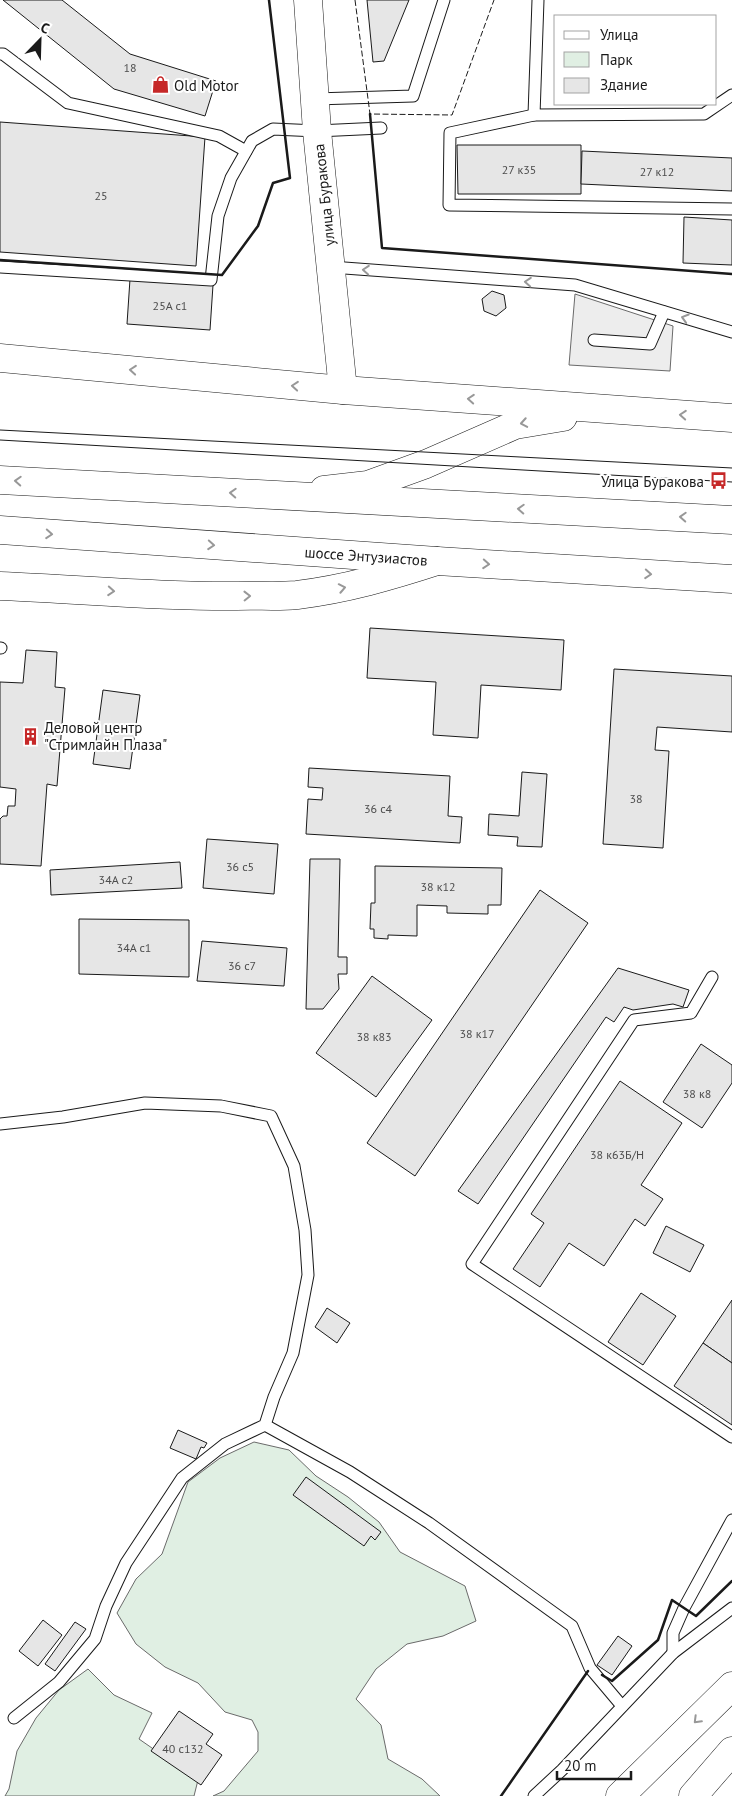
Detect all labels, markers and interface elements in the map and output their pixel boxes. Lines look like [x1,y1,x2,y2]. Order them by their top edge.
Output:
north arrow [15,15,65,65]
legend [554,15,717,105]
text: С [38,18,52,38]
text: Улица [600,25,638,44]
text: Парк [600,50,633,69]
house number: 18 [123,60,137,75]
shop icon: Old Motor [150,75,170,95]
text: Здание [600,75,648,94]
place label: Old Motor [174,76,239,95]
street label: улица Буракова [309,143,339,247]
house number: 27 к35 [502,162,536,177]
house number: 27 к12 [640,164,674,179]
house number: 25 [94,188,108,203]
one-way arrow [362,264,370,275]
one-way arrow [524,276,532,287]
house number: 25A c1 [153,298,187,313]
one-way arrow [682,314,690,324]
one-way arrow [129,365,137,376]
one-way arrow [291,380,299,391]
one-way arrow [466,394,474,405]
one-way arrow [679,409,687,420]
one-way arrow [520,418,528,428]
bus stop icon: Улица Буракова [708,471,728,491]
place label: Улица Буракова [601,472,704,491]
one-way arrow [14,476,22,487]
one-way arrow [229,487,237,498]
one-way arrow [517,503,525,514]
one-way arrow [679,512,687,523]
one-way arrow [45,528,53,539]
one-way arrow [207,539,215,550]
street label: шоссе Энтузиастов [304,542,428,570]
one-way arrow [482,559,490,570]
one-way arrow [644,569,652,580]
one-way arrow [338,583,347,594]
one-way arrow [107,586,115,597]
one-way arrow [243,590,251,601]
place label: Деловой центр "Стримлайн Плаза" [44,718,167,754]
building icon: Деловой центр "Стримлайн Плаза" [20,726,40,746]
house number: 38 [629,791,643,806]
house number: 36 с4 [364,801,393,816]
house number: 36 с5 [226,859,254,874]
house number: 34А с2 [99,872,133,887]
house number: 38 к12 [420,879,456,894]
house number: 34А с1 [117,940,151,955]
house number: 36 с7 [228,958,256,973]
house number: 38 к17 [459,1026,495,1041]
house number: 38 к83 [356,1029,392,1044]
house number: 38 к8 [683,1086,711,1101]
house number: 38 к63Б/Н [590,1147,644,1162]
one-way arrow [694,1714,703,1723]
house number: 40 с132 [162,1741,204,1756]
scale bar [557,1748,631,1780]
text: 20 m [564,1756,597,1775]

